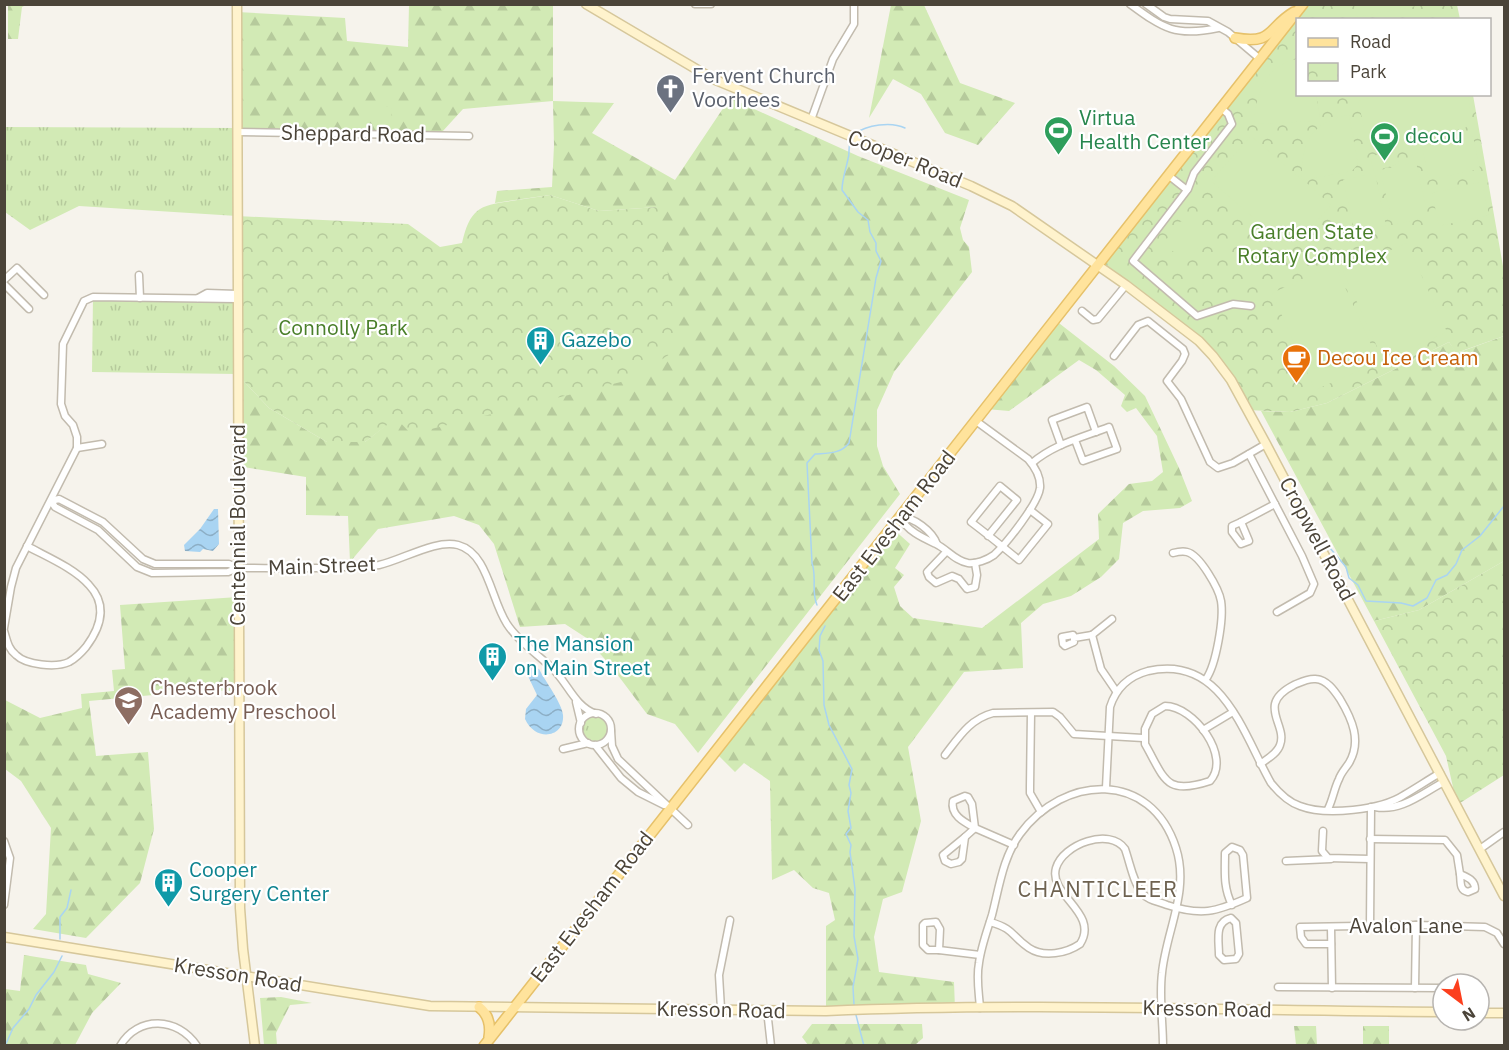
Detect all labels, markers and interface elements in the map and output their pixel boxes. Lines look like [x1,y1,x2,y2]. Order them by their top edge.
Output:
legend [1296,18,1491,96]
text: Road [1350,30,1391,53]
text: Park [1350,60,1387,83]
place label: Fervent Church Voorhees [692,61,836,113]
church icon: Fervent Church Voorhees [655,72,687,114]
place label: Virtua Health Center [1079,103,1210,155]
sports icon: Virtua Health Center [1042,114,1074,156]
street label: Sheppard Road [281,118,425,148]
sports icon: decou [1368,120,1400,162]
place label: decou [1405,121,1463,149]
street label: Cooper Road [844,122,967,194]
park label: Garden State Rotary Complex [1237,217,1387,269]
park label: Connolly Park [278,313,408,341]
building icon: Gazebo [524,324,556,366]
place label: Gazebo [561,325,632,353]
cafe icon: Decou Ice Cream [1280,342,1312,384]
place label: Decou Ice Cream [1317,343,1479,371]
street label: Centennial Boulevard [223,424,251,626]
street label: East Evesham Road [825,444,961,607]
street label: Cropwell Road [1273,472,1362,605]
street label: Main Street [268,549,376,581]
place label: The Mansion on Main Street [514,629,651,681]
building icon: The Mansion on Main Street [477,640,509,682]
place label: Chesterbrook Academy Preschool [150,673,336,725]
school or university icon: Chesterbrook Academy Preschool [113,684,145,726]
street label: East Evesham Road [523,825,659,988]
place label: Cooper Surgery Center [189,855,330,907]
building icon: Cooper Surgery Center [152,866,184,908]
district label: CHANTICLEER [1017,874,1179,903]
street label: Avalon Lane [1349,911,1463,939]
street label: Kresson Road [172,950,304,998]
north arrow [1431,972,1491,1032]
street label: Kresson Road [1142,993,1272,1023]
street label: Kresson Road [656,994,786,1024]
text: N [1459,1003,1479,1026]

